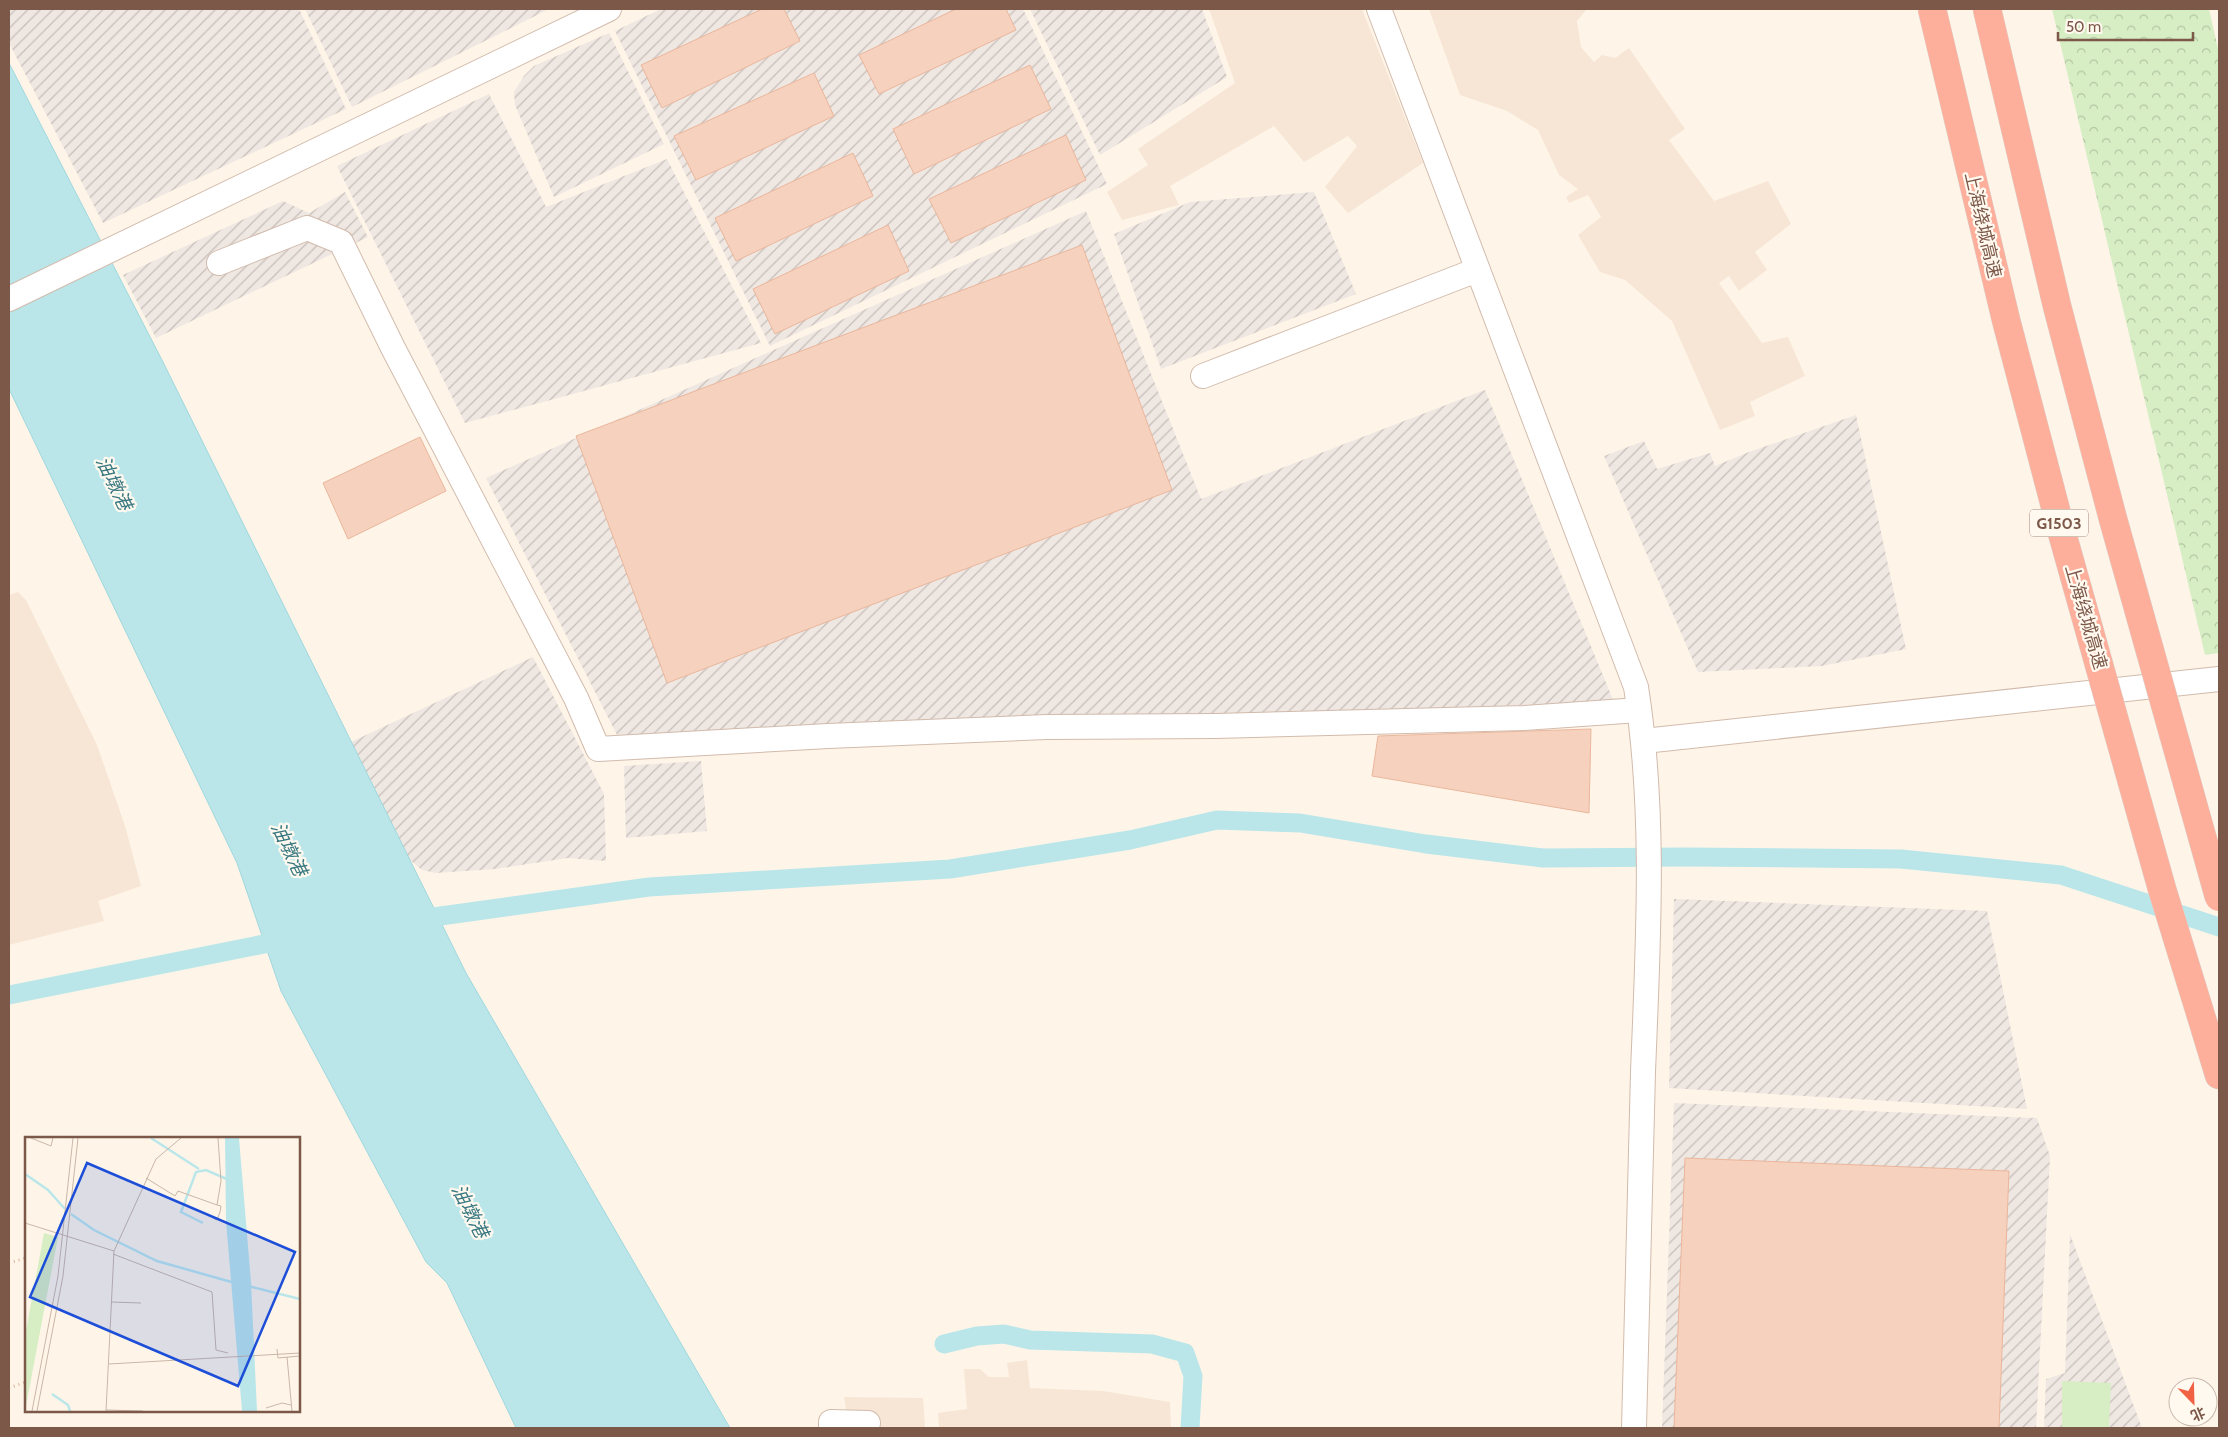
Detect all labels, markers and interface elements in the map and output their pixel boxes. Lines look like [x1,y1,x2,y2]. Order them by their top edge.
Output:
scale bar [2058,10,2193,42]
text: 50 m [2066,18,2101,36]
street label: 上海绕城高速 [1960,170,2006,280]
water label: 油墩港 [91,452,138,516]
road number: G1503 [2030,509,2088,536]
street label: 上海绕城高速 [2061,562,2111,672]
water label: 油墩港 [266,818,313,882]
inset map [25,1137,300,1412]
water label: 油墩港 [447,1180,495,1244]
north arrow [2168,1377,2218,1427]
text: 北 [2188,1403,2208,1425]

